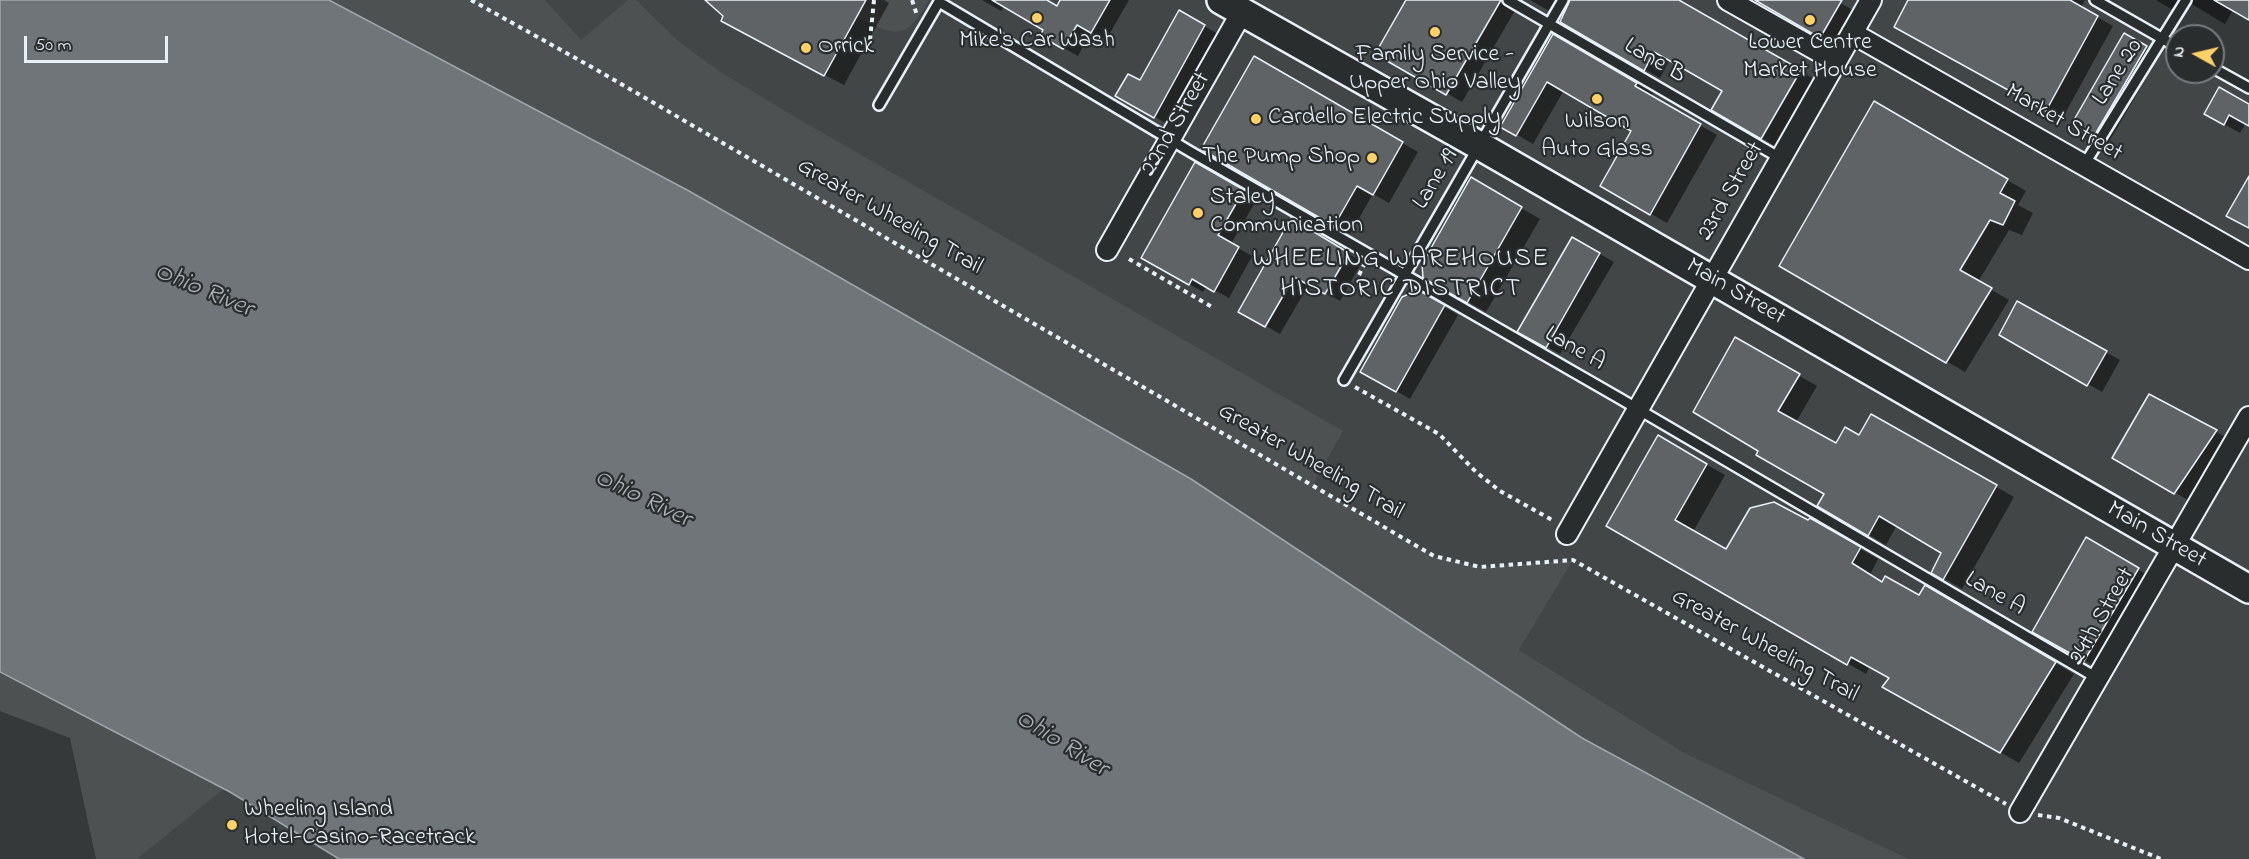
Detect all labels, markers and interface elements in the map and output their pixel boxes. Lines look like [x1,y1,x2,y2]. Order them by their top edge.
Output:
marker: Mike's Car Wash [1030,11,1044,25]
marker: Lower Centre Market House [1803,13,1817,27]
scale bar [27,24,171,62]
north arrow [2165,24,2225,84]
marker: Family Service - Upper Ohio Valley [1428,25,1442,39]
place label: Mike's Car Wash [959,28,1115,56]
place label: Lower Centre Market House [1743,30,1877,86]
text: 50 m [35,33,72,59]
street label: Lane B [1618,33,1690,91]
place label: Orrick [818,34,874,62]
street label: Lane 20 [2088,35,2150,111]
marker: Orrick [799,41,813,55]
place label: Family Service - Upper Ohio Valley [1349,42,1521,98]
text: N [2167,45,2192,59]
street label: 22nd Street [1136,68,1218,182]
street label: Market Street [1999,79,2127,169]
marker: Wilson Auto Glass [1590,92,1604,106]
place label: Cardello Electric Supply [1268,105,1501,133]
place label: Wilson Auto Glass [1541,109,1653,165]
marker: Cardello Electric Supply [1249,112,1263,126]
street label: 23rd Street [1692,137,1772,247]
place label: The Pump Shop [1202,144,1360,172]
street label: Lane 19 [1408,145,1466,215]
marker: The Pump Shop [1365,151,1379,165]
street label: Greater Wheeling Trail [791,153,987,283]
place label: Staley Communication [1210,185,1363,241]
marker: Staley Communication [1191,206,1205,220]
district label: WHEELING WAREHOUSE HISTORIC DISTRICT [1252,245,1550,306]
street label: Main Street [1680,253,1790,333]
water label: Ohio River [149,257,257,327]
street label: Lane A [1539,321,1609,379]
street label: Greater Wheeling Trail [1212,398,1408,528]
water label: Ohio River [589,463,695,537]
street label: Main Street [2101,496,2211,576]
street label: 24th Street [2064,563,2142,671]
street label: Lane A [1959,566,2029,624]
street label: Greater Wheeling Trail [1665,584,1863,710]
water label: Ohio River [1009,704,1113,786]
place label: Wheeling Island Hotel-Casino-Racetrack [244,797,476,853]
marker: Wheeling Island Hotel-Casino-Racetrack [225,818,239,832]

